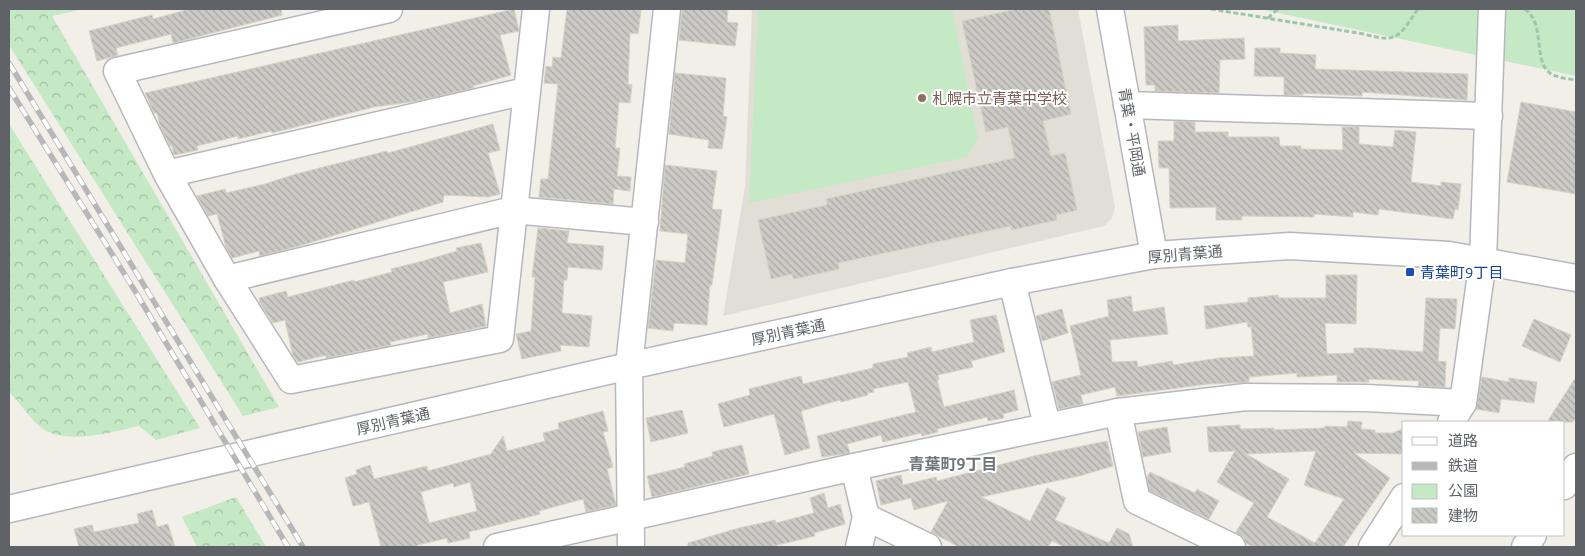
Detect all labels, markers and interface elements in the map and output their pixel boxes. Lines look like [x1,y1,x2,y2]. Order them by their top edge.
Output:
street label: 青葉・平岡通 [1116,86,1148,178]
place label: 札幌市立青葉中学校 [932,90,1067,107]
marker: 札幌市立青葉中学校 [916,92,928,104]
street label: 厚別青葉通 [1147,242,1223,266]
place label: 青葉町9丁目 [1420,264,1503,281]
marker: 青葉町9丁目 [1404,266,1416,278]
street label: 厚別青葉通 [750,316,826,348]
street label: 厚別青葉通 [355,404,431,438]
legend [1402,421,1565,536]
text: 道路 [1448,432,1478,449]
district label: 青葉町9丁目 [908,455,998,473]
text: 鉄道 [1448,457,1478,474]
text: 公園 [1448,482,1478,499]
text: 建物 [1448,507,1478,524]

